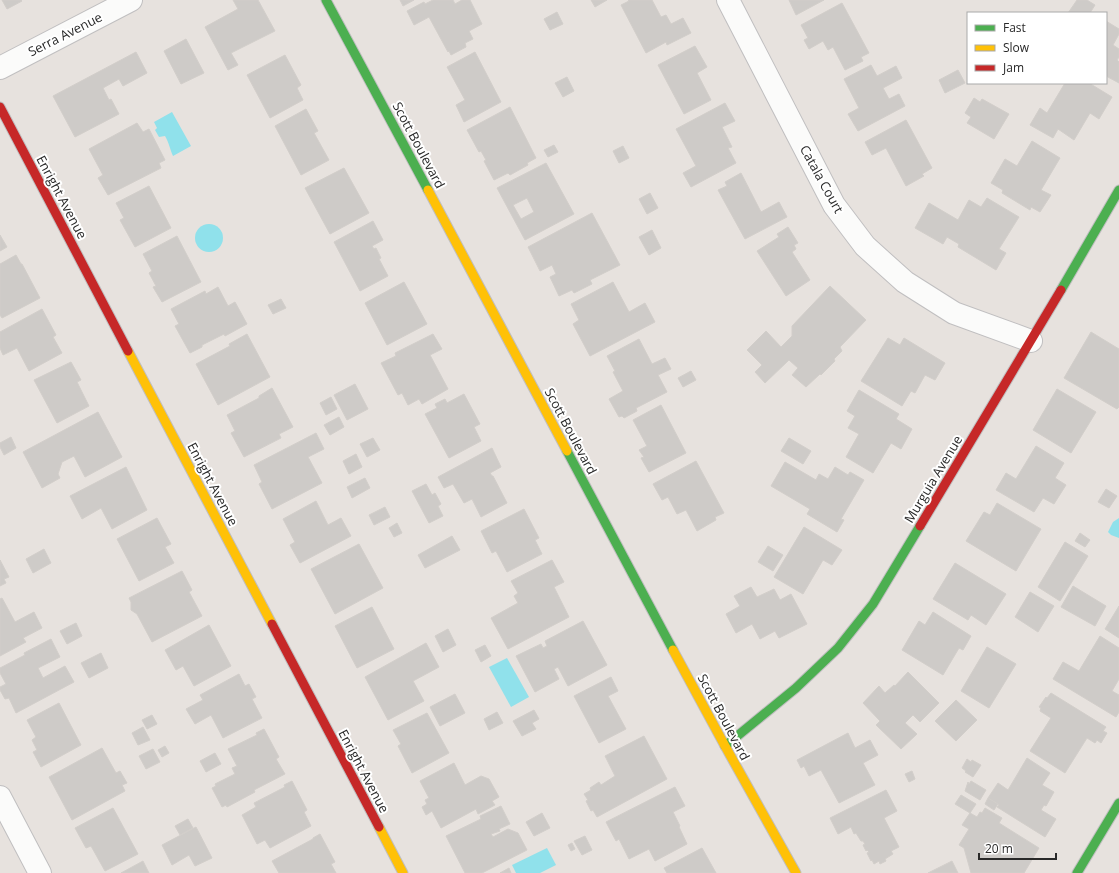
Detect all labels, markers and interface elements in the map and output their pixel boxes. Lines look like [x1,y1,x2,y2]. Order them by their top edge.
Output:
street label: Serra Avenue [25,8,105,60]
legend [967,12,1107,84]
text: Fast [1003,19,1026,36]
text: Slow [1003,39,1030,56]
text: Jam [1002,59,1024,76]
street label: Scott Boulevard [389,99,449,191]
street label: Catala Court [796,142,848,217]
street label: Enright Avenue [32,152,92,242]
street label: Scott Boulevard [541,385,601,477]
street label: Murguia Avenue [900,432,966,526]
street label: Enright Avenue [183,439,243,529]
street label: Scott Boulevard [694,671,754,763]
street label: Enright Avenue [334,726,394,816]
scale bar [979,835,1056,861]
text: 20 m [985,840,1013,857]

